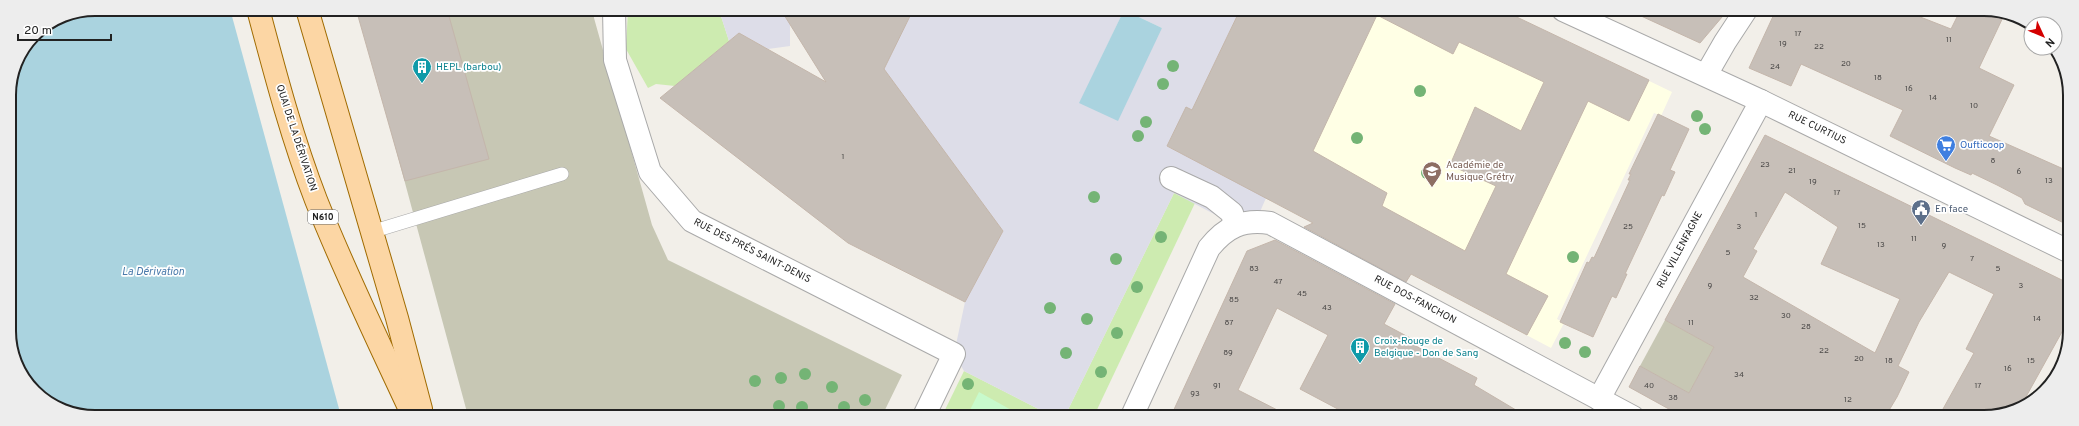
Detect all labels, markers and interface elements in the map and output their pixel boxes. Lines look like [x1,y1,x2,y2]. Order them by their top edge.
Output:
scale bar [18,16,111,42]
north arrow [2023,16,2063,56]
text: 20 m [24,23,52,39]
house number: 17 [1794,29,1802,39]
house number: 11 [1946,35,1952,45]
text: N [2042,35,2057,50]
house number: 19 [1779,39,1787,49]
house number: 22 [1814,42,1824,52]
building icon: HEPL (barbou) [411,56,433,84]
house number: 20 [1841,59,1851,69]
place label: HEPL (barbou) [436,61,501,74]
house number: 24 [1770,62,1780,72]
house number: 18 [1874,73,1882,83]
street label: QUAI DE LA DÉRIVATION [273,83,319,193]
house number: 16 [1905,84,1913,94]
house number: 14 [1929,93,1937,103]
house number: 10 [1970,101,1978,111]
street label: RUE CURTIUS [1786,108,1848,148]
supermarket icon: Oufticoop [1935,134,1957,162]
place label: Oufticoop [1960,139,2005,152]
house number: 1 [842,152,844,162]
house number: 8 [1991,156,1996,166]
place label: Académie de Musique Grétry [1446,159,1514,184]
school or university icon: Académie de Musique Grétry [1421,160,1443,188]
house number: 23 [1760,160,1770,170]
house number: 21 [1788,166,1796,176]
house number: 6 [2017,167,2022,177]
house number: 13 [2045,176,2053,186]
house number: 19 [1809,177,1817,187]
house number: 17 [1833,188,1841,198]
public building icon: En face [1910,198,1932,226]
place label: En face [1935,203,1968,216]
street label: RUE VILLENFAGNE [1654,209,1706,291]
road number: N610 [308,210,338,224]
house number: 1 [1755,210,1757,220]
street label: RUE DES PRÉS SAINT-DENIS [691,216,813,286]
house number: 15 [1858,221,1866,231]
house number: 25 [1623,222,1633,232]
house number: 3 [1737,222,1742,232]
house number: 11 [1911,234,1917,244]
house number: 13 [1877,240,1885,250]
house number: 9 [1942,241,1947,251]
house number: 5 [1726,248,1731,258]
house number: 7 [1970,254,1974,264]
house number: 83 [1249,264,1259,274]
house number: 5 [1996,264,2001,274]
water label: La Dérivation [122,265,184,279]
street label: RUE DOS-FANCHON [1372,273,1458,327]
house number: 47 [1273,277,1283,287]
house number: 9 [1708,281,1713,291]
house number: 3 [2019,281,2024,291]
house number: 45 [1297,289,1307,299]
house number: 32 [1749,293,1759,303]
house number: 85 [1229,295,1239,305]
house number: 43 [1322,303,1332,313]
house number: 30 [1781,311,1791,321]
house number: 14 [2033,314,2041,324]
house number: 87 [1225,318,1233,328]
house number: 11 [1688,318,1694,328]
house number: 28 [1801,322,1811,332]
place label: Croix-Rouge de Belgique - Don de Sang [1374,335,1478,360]
building icon: Croix-Rouge de Belgique - Don de Sang [1349,336,1371,364]
house number: 22 [1819,346,1829,356]
house number: 89 [1223,348,1233,358]
house number: 20 [1854,354,1864,364]
house number: 18 [1885,356,1893,366]
house number: 15 [2027,356,2035,366]
house number: 16 [2004,364,2012,374]
house number: 34 [1734,370,1744,380]
house number: 91 [1213,381,1221,391]
house number: 40 [1644,381,1654,391]
house number: 17 [1974,381,1982,391]
house number: 93 [1190,389,1200,399]
house number: 38 [1668,393,1678,403]
house number: 12 [1844,395,1852,405]

